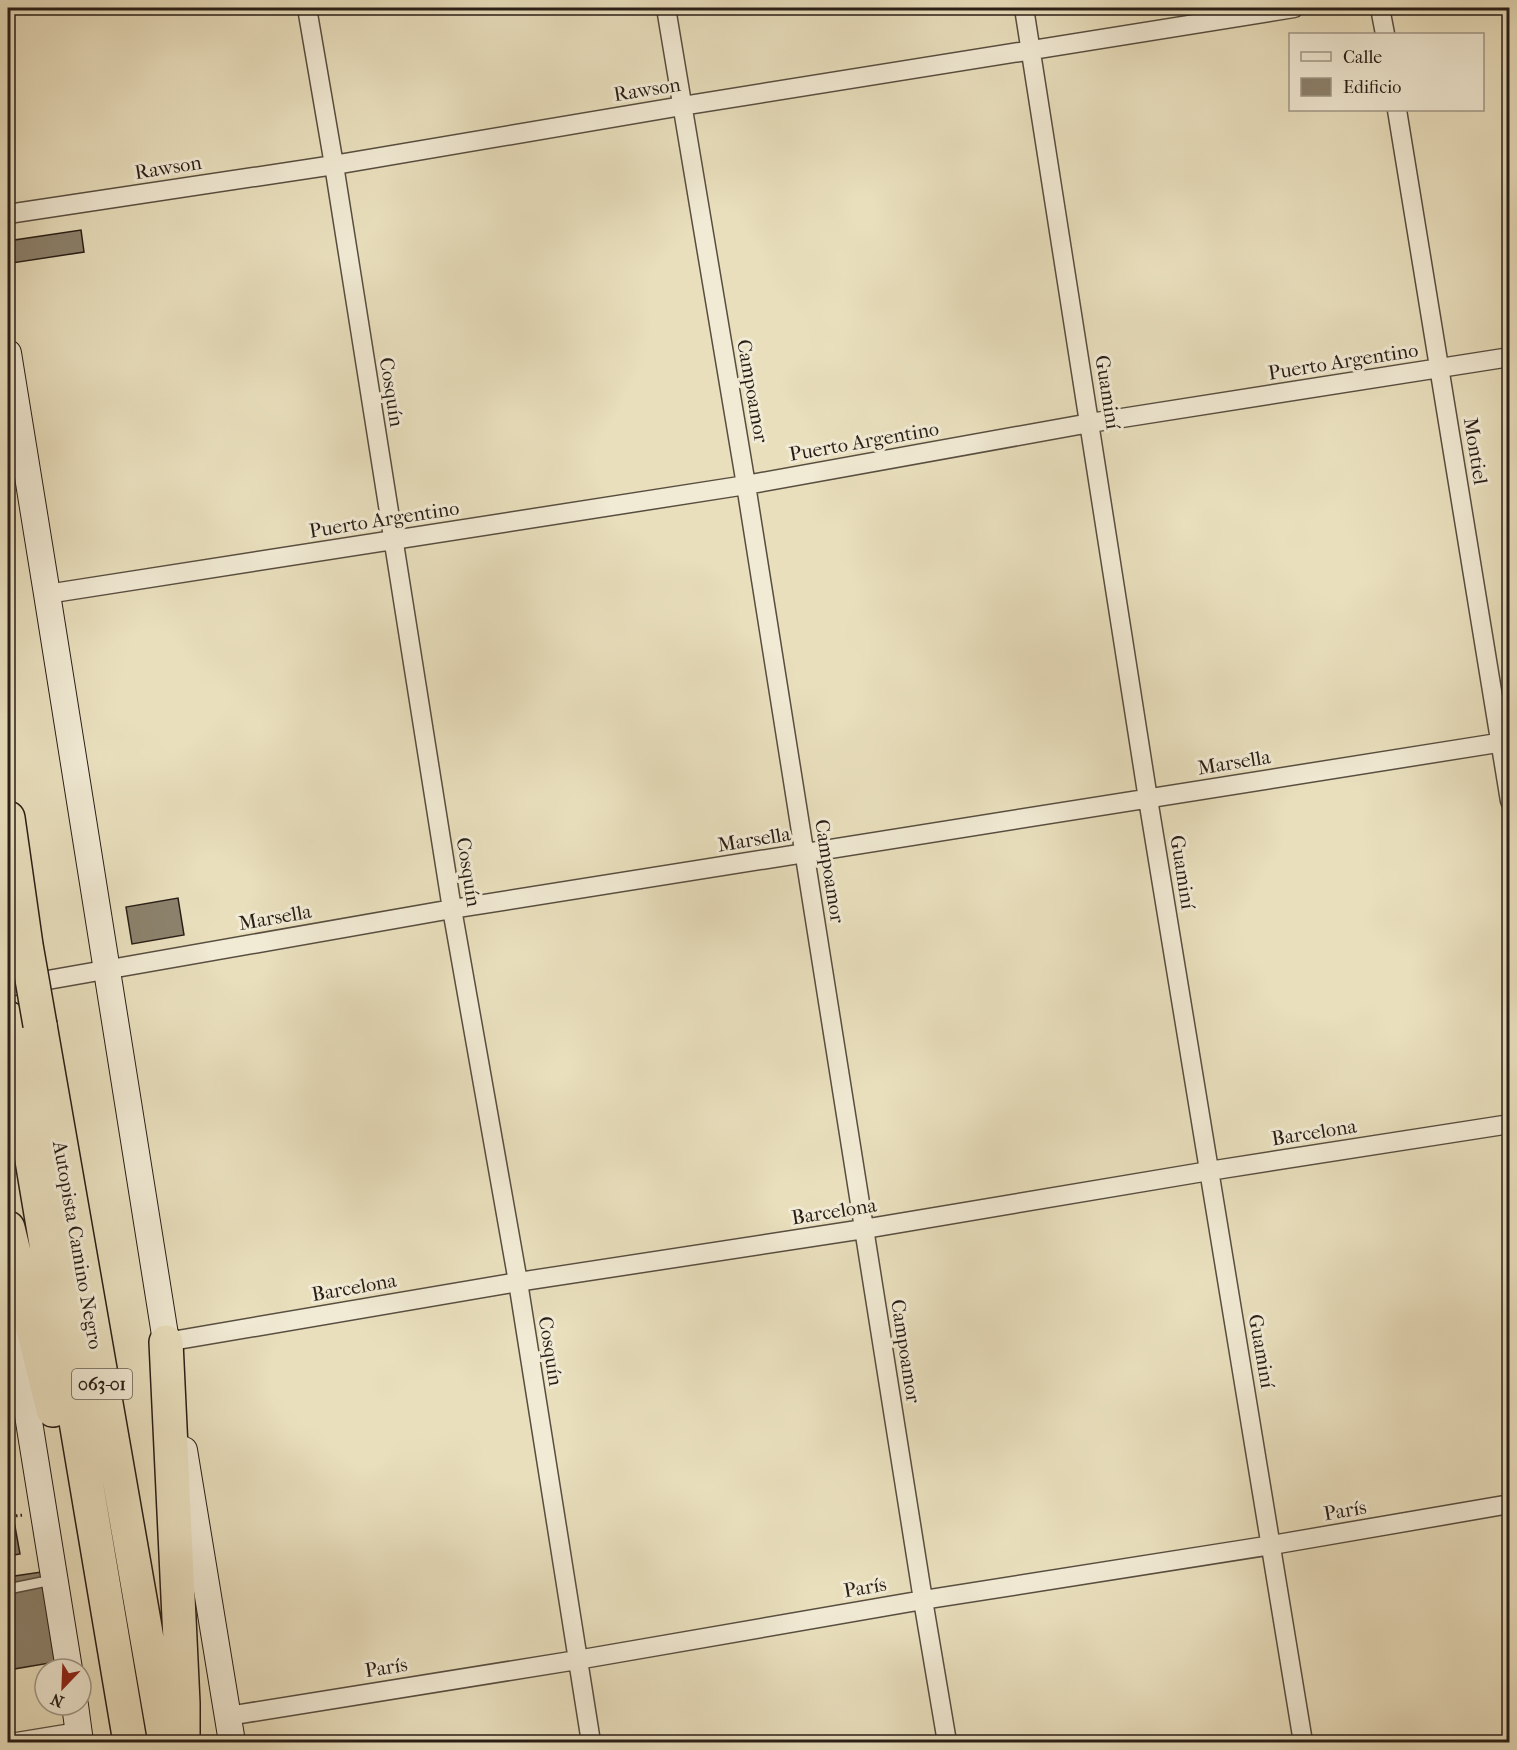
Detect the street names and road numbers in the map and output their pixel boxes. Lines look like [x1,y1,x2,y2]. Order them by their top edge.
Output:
street label: Rawson [612,73,683,106]
street label: Rawson [133,151,204,184]
street label: Campoamor [732,338,773,445]
street label: Puerto Argentino [1266,338,1420,385]
street label: Guaminí [1090,353,1125,432]
street label: Cosquín [375,356,408,429]
street label: Montiel [1459,416,1492,487]
street label: Puerto Argentino [787,417,941,466]
street label: Puerto Argentino [307,496,461,543]
street label: Marsella [1196,745,1273,780]
street label: Campoamor [810,818,849,925]
street label: Marsella [716,822,793,857]
street label: Guaminí [1165,833,1200,912]
street label: Cosquín [452,836,485,909]
street label: Marsella [237,900,314,935]
street label: Barcelona [1270,1114,1359,1151]
street label: Autopista Camino Negro [48,1138,107,1351]
street label: Barcelona [790,1193,879,1230]
street label: Barcelona [310,1269,399,1306]
street label: Campoamor [886,1298,925,1405]
street label: Guaminí [1244,1312,1280,1391]
street label: Cosquín [534,1315,567,1388]
road number: 063-01 [72,1369,132,1399]
street label: París [1322,1495,1368,1526]
street label: París [842,1572,888,1603]
street label: París [363,1653,409,1682]

